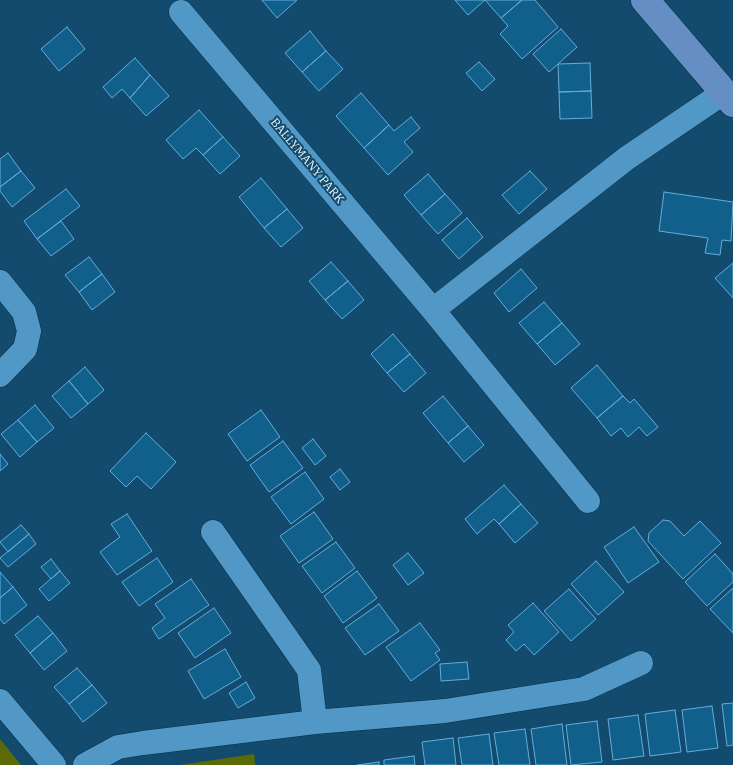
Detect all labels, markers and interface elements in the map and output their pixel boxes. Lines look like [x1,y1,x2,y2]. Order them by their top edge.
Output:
street label: BALLYMANY PARK [267,115,347,207]

